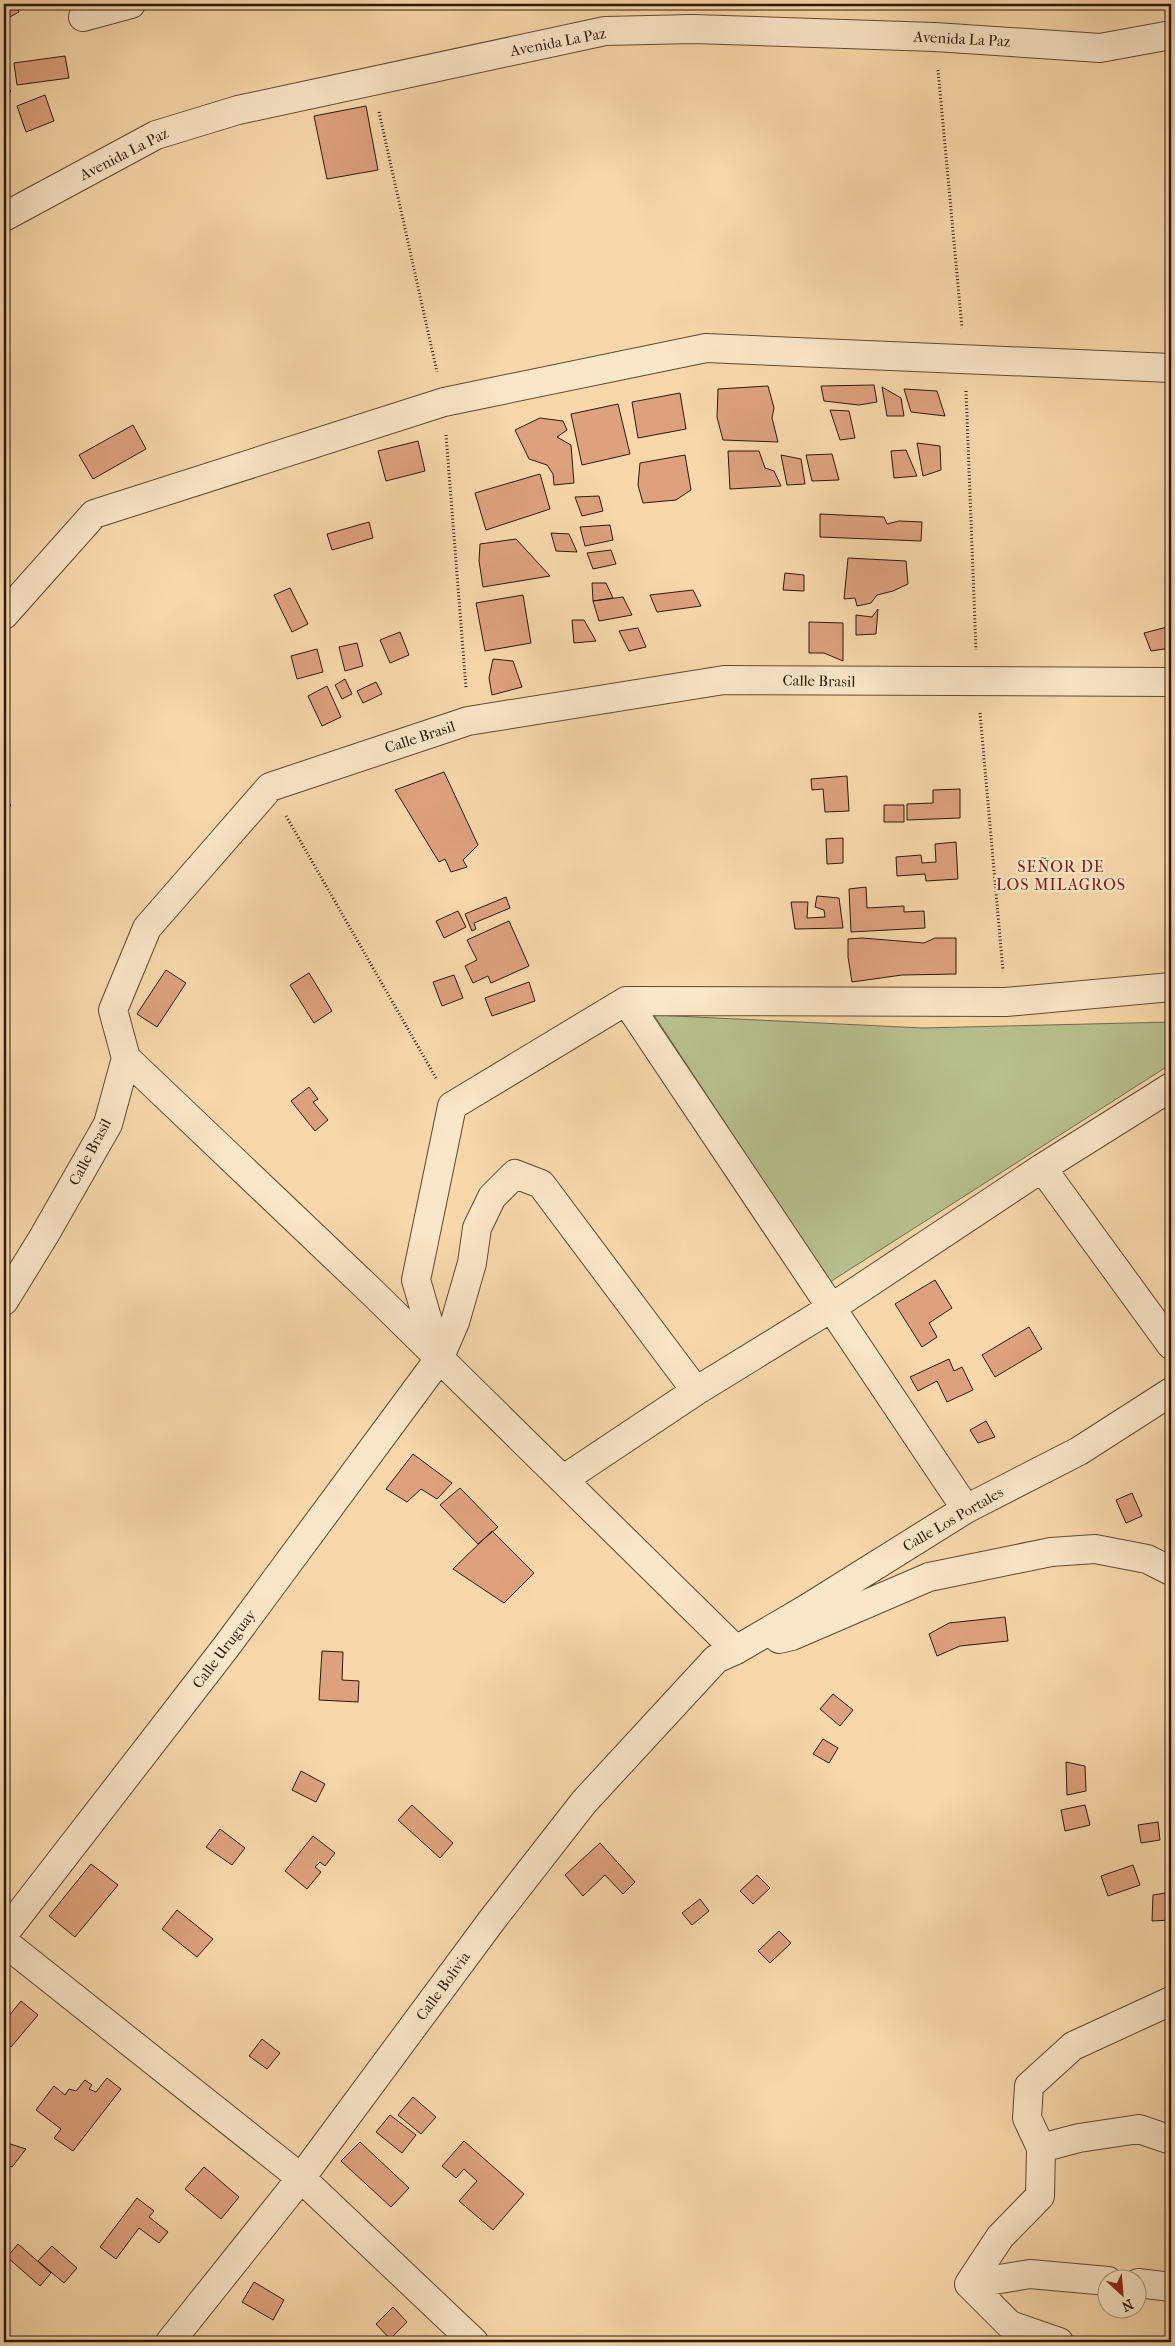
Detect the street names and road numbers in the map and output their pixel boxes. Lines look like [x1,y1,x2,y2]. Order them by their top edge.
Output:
street label: Avenida La Paz [508,24,608,60]
street label: Avenida La Paz [912,27,1011,51]
street label: Avenida La Paz [76,124,172,185]
street label: Calle Brasil [782,671,856,691]
street label: Calle Brasil [382,717,458,757]
street label: Calle Brasil [65,1116,115,1188]
street label: Calle Los Portales [899,1483,1007,1555]
street label: Calle Uruguay [189,1605,260,1692]
street label: Calle Bolivia [412,1947,475,2024]

